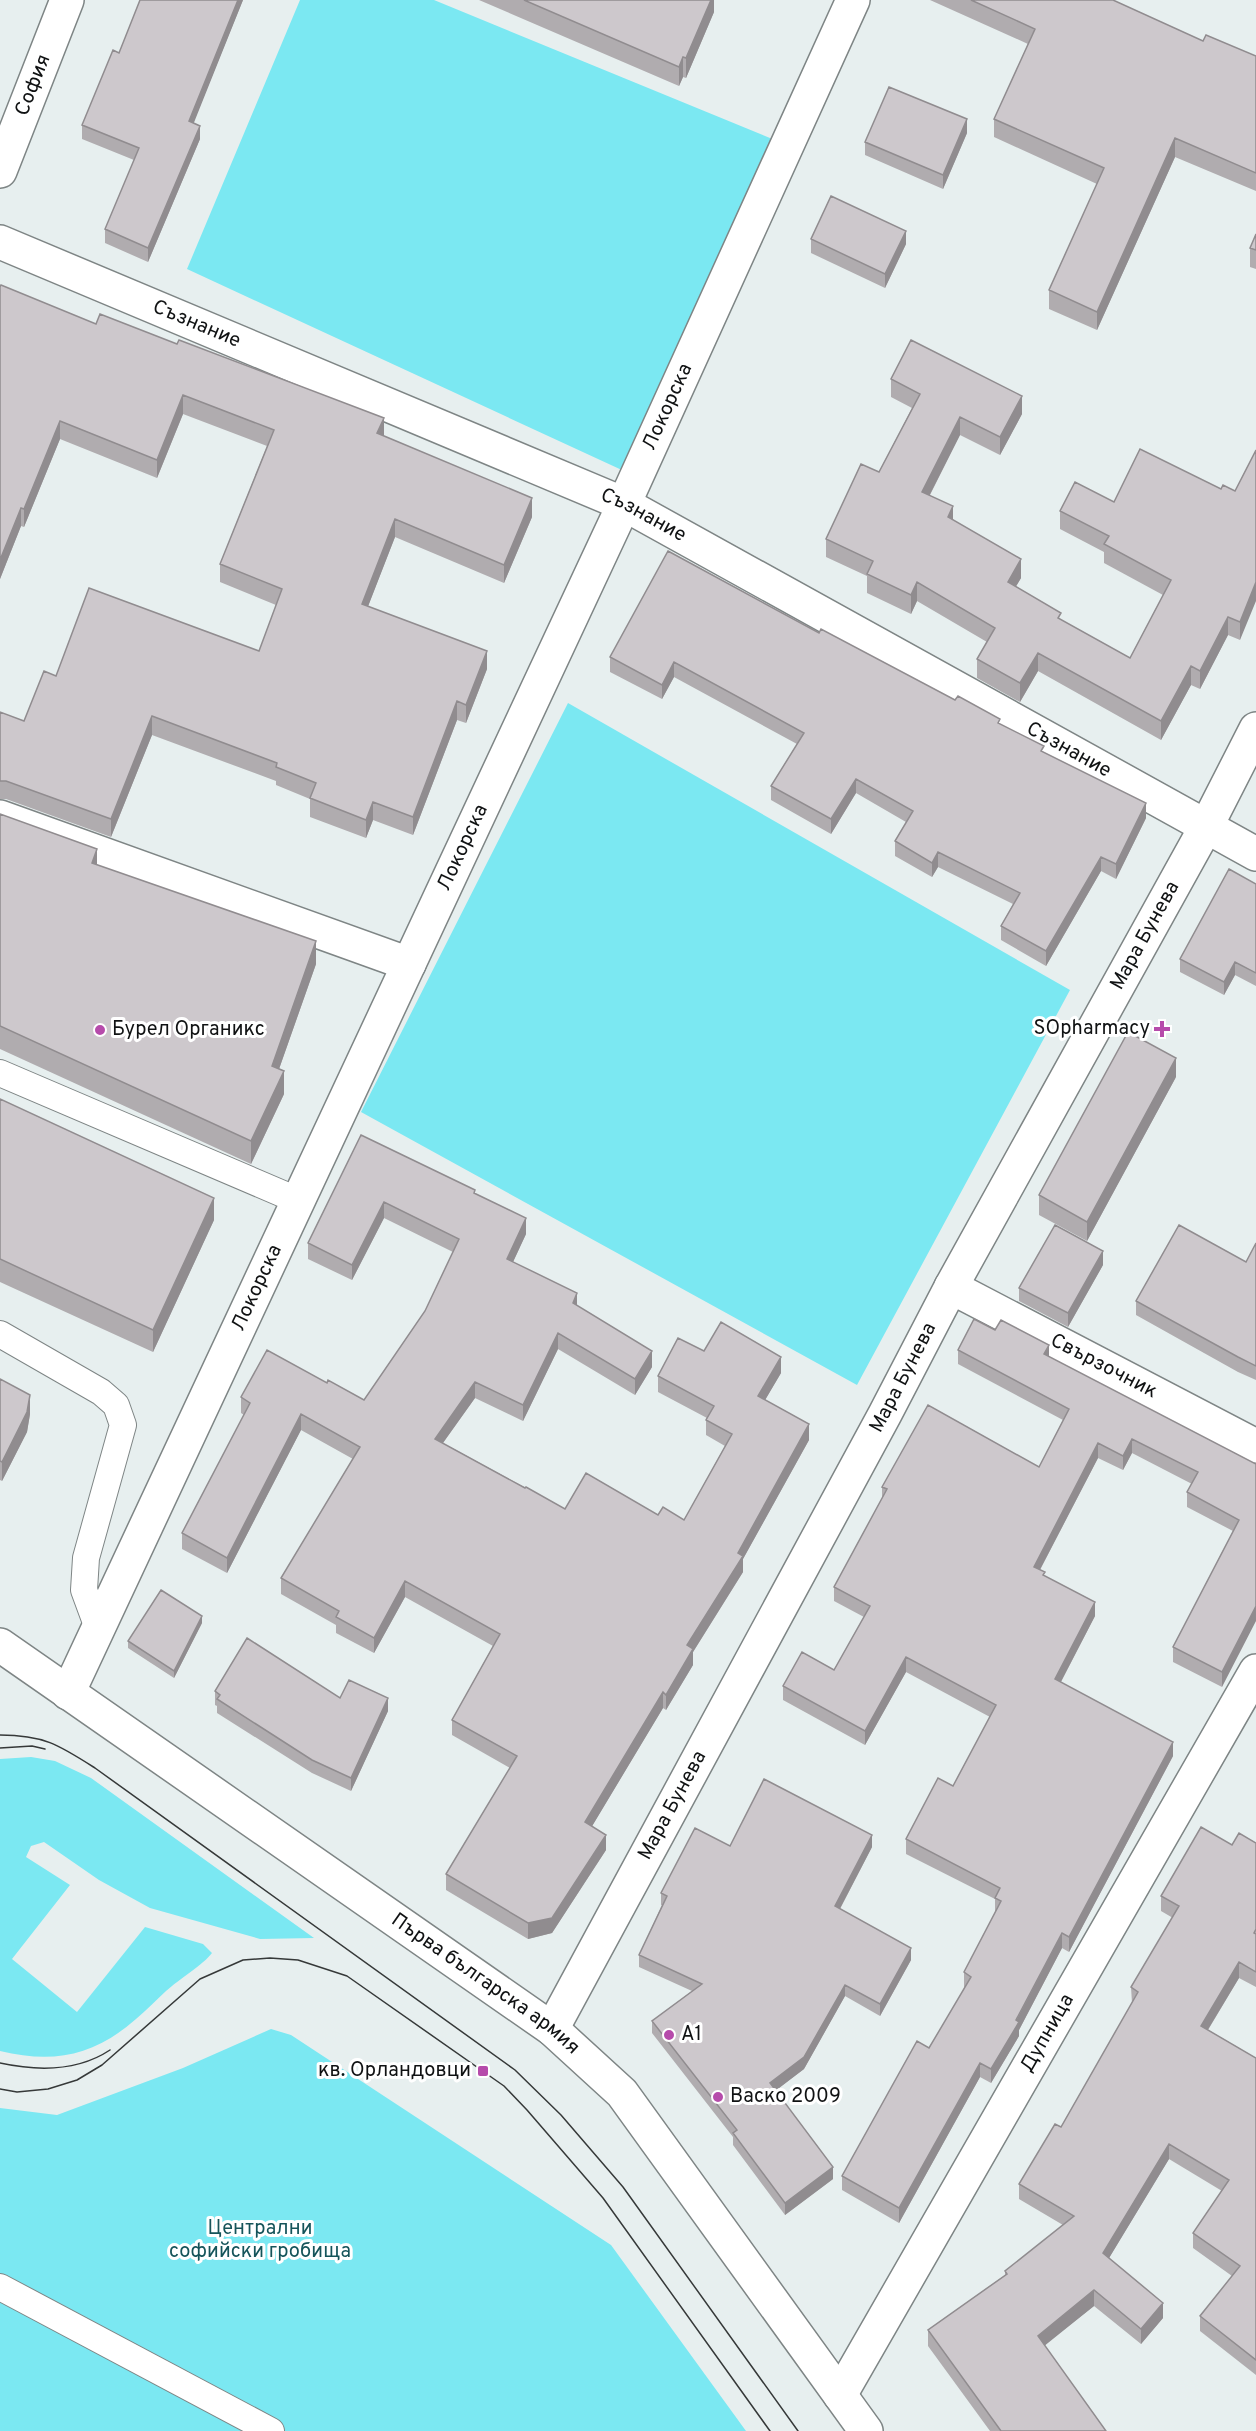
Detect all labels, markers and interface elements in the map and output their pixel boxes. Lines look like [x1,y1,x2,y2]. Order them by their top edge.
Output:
street label: София [10,51,57,120]
street label: Съзнание [148,294,244,355]
street label: Локорска [637,359,699,455]
street label: Съзнание [596,483,691,549]
street label: Съзнание [1021,716,1116,784]
street label: Локорска [432,800,495,895]
street label: Мара Бунева [1105,877,1186,995]
place label: SOpharmacy [1034,1016,1150,1042]
place label: Бурел Органикс [112,1017,265,1043]
marker: SOpharmacy [1155,1022,1169,1036]
marker: Бурел Органикс [93,1023,107,1037]
street label: Локорска [226,1241,289,1336]
street label: Мара Бунева [864,1318,943,1437]
street label: Свързочник [1046,1328,1161,1405]
street label: Мара Бунева [633,1746,713,1865]
street label: Първа българска армия [386,1908,585,2061]
street label: Дупница [1015,1989,1081,2077]
place label: A1 [681,2022,702,2048]
marker: A1 [662,2028,676,2042]
place label: кв. Орландовци [318,2058,471,2084]
marker: кв. Орландовци [476,2064,490,2078]
place label: Васко 2009 [730,2084,841,2110]
marker: Васко 2009 [711,2090,725,2104]
park label: Централни софийски гробища [169,2216,351,2265]

